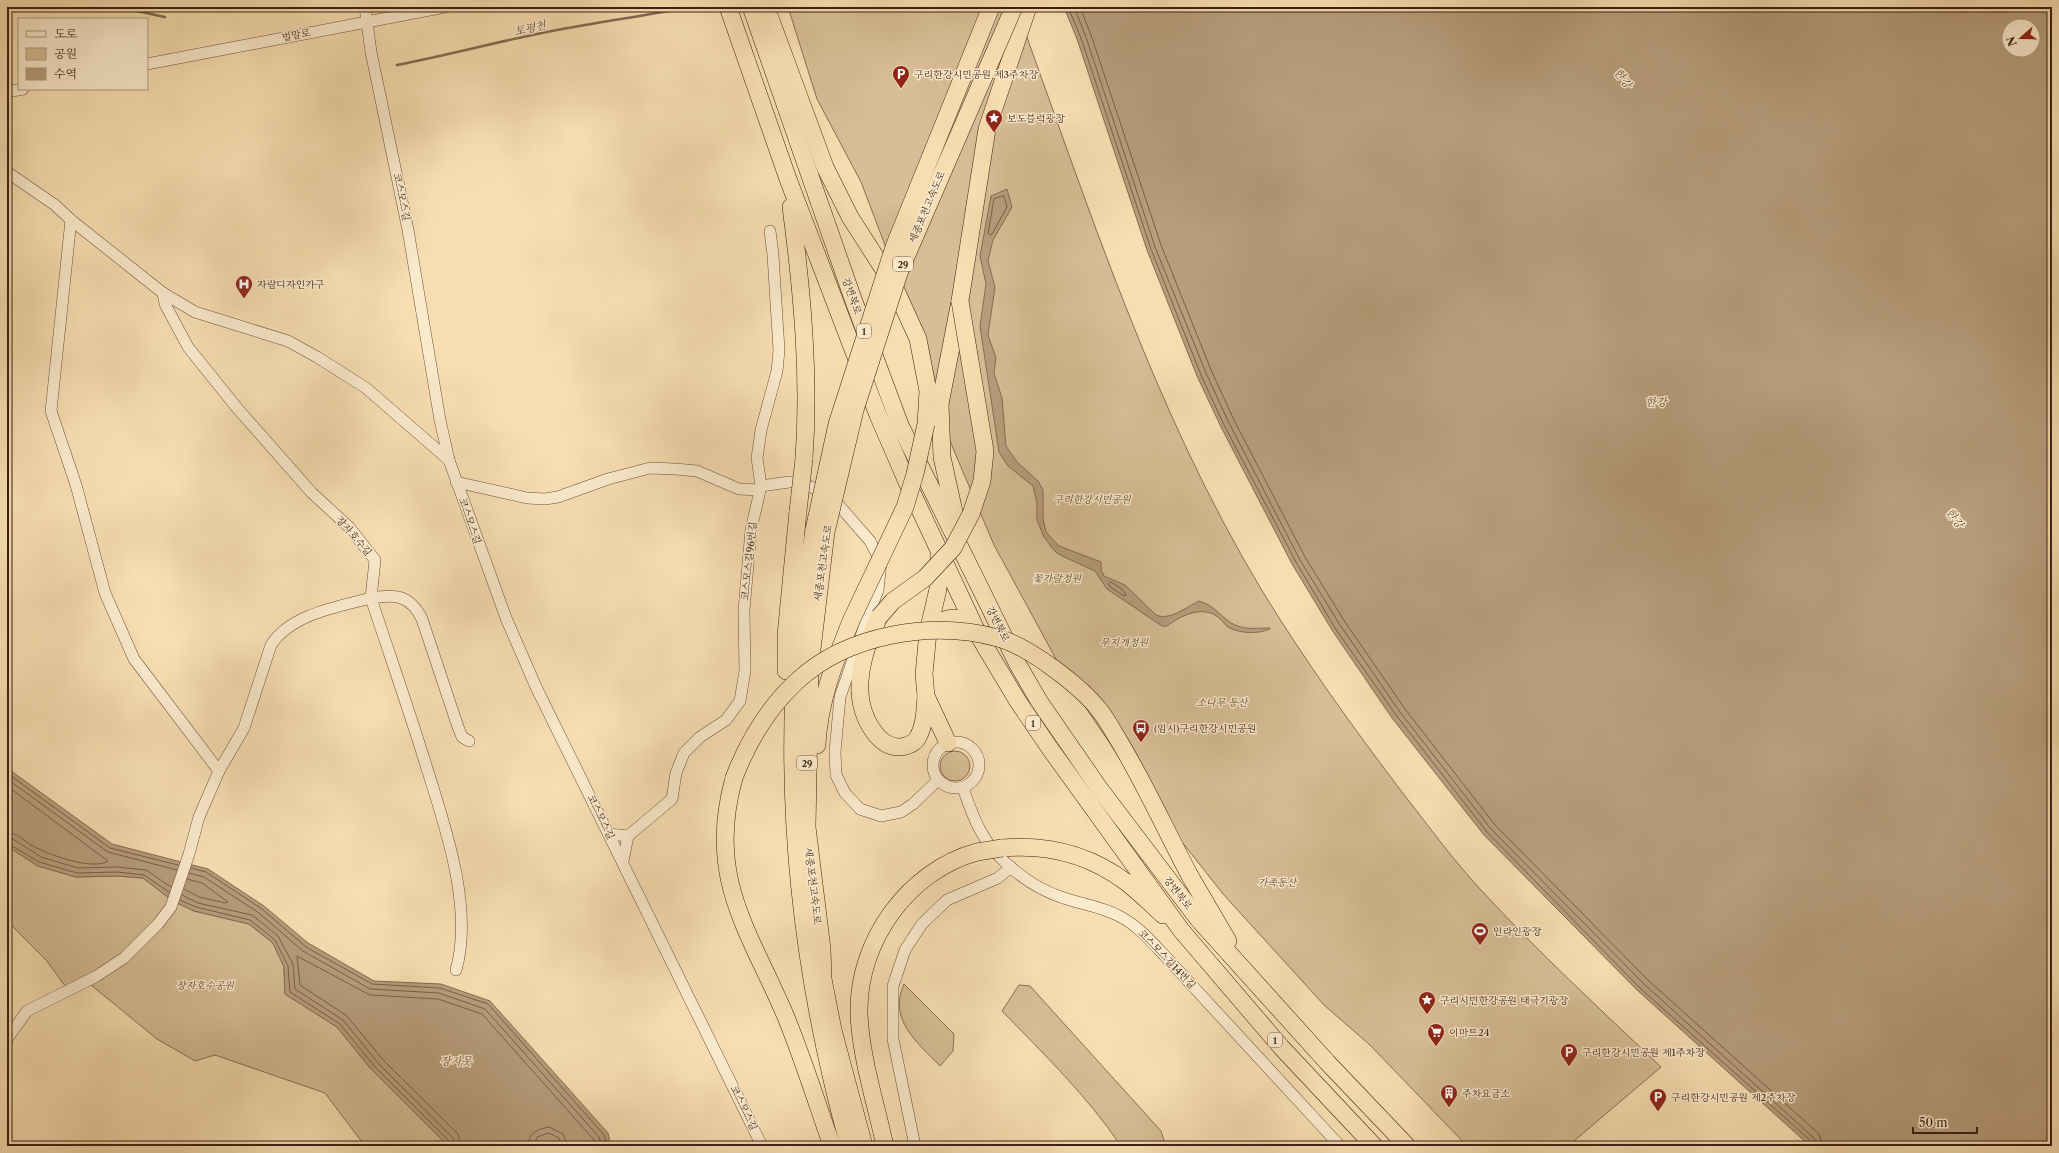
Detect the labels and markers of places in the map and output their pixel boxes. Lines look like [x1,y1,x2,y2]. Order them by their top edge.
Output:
parking icon: 구리한강시민공원 제3주차장 [891,64,911,89]
place label: 구리한강시민공원 제3주차장 [914,68,1038,81]
place icon: 보도블럭광장 [984,108,1004,133]
place label: 보도블럭광장 [1007,112,1065,125]
hospital icon: 자람디자인가구 [234,274,254,299]
place label: 자람디자인가구 [257,278,325,291]
bus stop icon: (임시)구리한강시민공원 [1131,718,1151,743]
place label: (임시)구리한강시민공원 [1154,722,1257,735]
sports icon: 인라인광장 [1470,921,1490,946]
place label: 인라인광장 [1493,925,1542,938]
place icon: 구리시민한강공원 태극기광장 [1417,990,1437,1015]
place label: 구리시민한강공원 태극기광장 [1440,994,1569,1007]
supermarket icon: 이마트24 [1426,1022,1446,1047]
place label: 이마트24 [1449,1026,1490,1039]
parking icon: 구리한강시민공원 제1주차장 [1559,1042,1579,1067]
place label: 구리한강시민공원 제1주차장 [1582,1046,1705,1059]
building icon: 주차요금소 [1439,1083,1459,1108]
place label: 주차요금소 [1462,1087,1511,1100]
parking icon: 구리한강시민공원 제2주차장 [1648,1087,1668,1112]
place label: 구리한강시민공원 제2주차장 [1671,1091,1796,1104]

